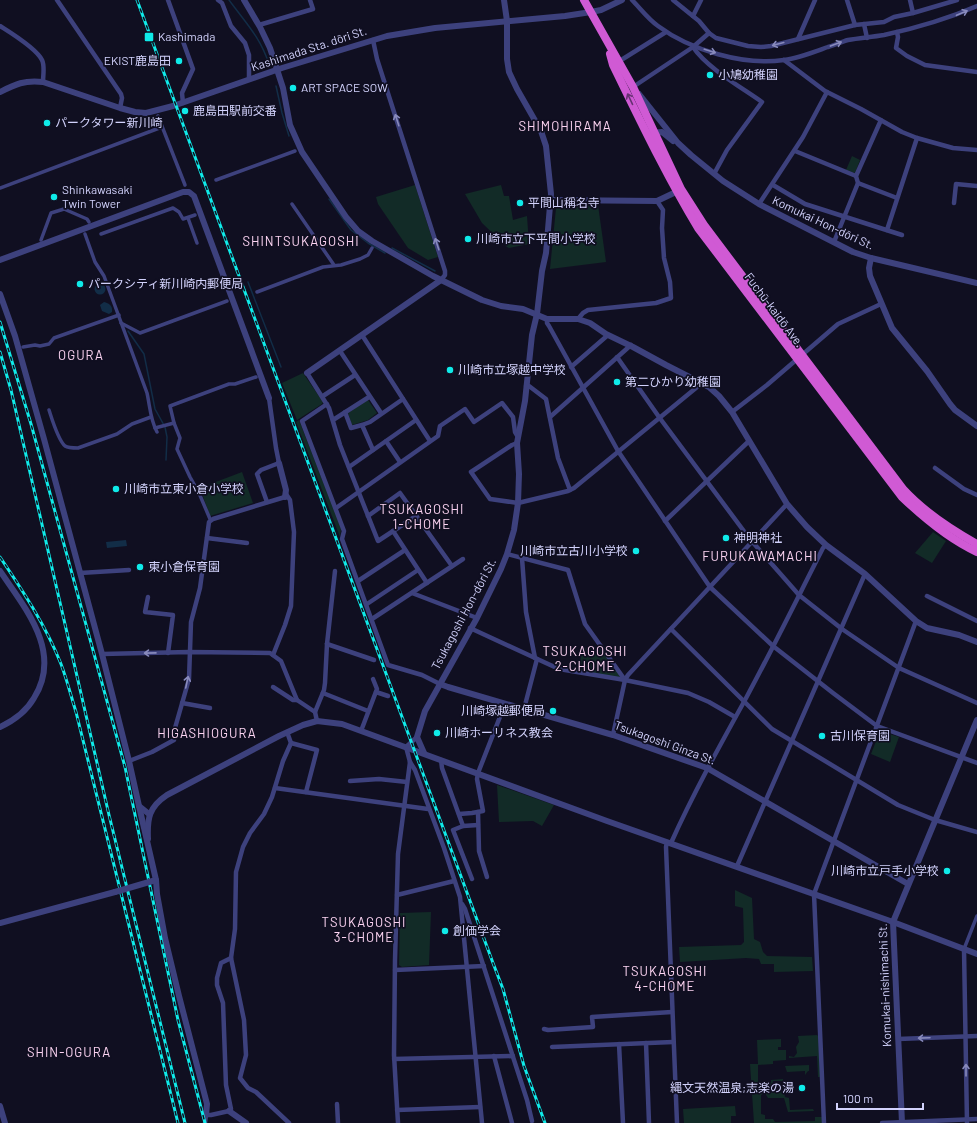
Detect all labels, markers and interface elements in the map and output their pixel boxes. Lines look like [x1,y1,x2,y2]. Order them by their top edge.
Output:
one-way arrow [956,8,968,16]
street label: Kashimada Sta. dōri St. [249,23,368,73]
place label: Kashimada [158,29,216,43]
marker: Kashimada [143,31,155,43]
one-way arrow [830,40,842,48]
one-way arrow [772,41,785,49]
one-way arrow [704,48,716,56]
place label: EKIST鹿島田 [104,53,171,67]
marker: EKIST鹿島田 [174,56,184,66]
place label: 小鳩幼稚園 [718,67,778,81]
marker: 小鳩幼稚園 [705,70,715,80]
place label: ART SPACE SOW [301,80,388,94]
marker: ART SPACE SOW [288,83,298,93]
one-way arrow [626,94,633,106]
place label: 鹿島田駅前交番 [193,103,277,117]
marker: 鹿島田駅前交番 [180,106,190,116]
one-way arrow [393,114,400,127]
place label: パークタワー新川崎 [55,115,163,129]
marker: パークタワー新川崎 [42,118,52,128]
district label: SHIMOHIRAMA [518,118,612,134]
place label: Shinkawasaki Twin Tower [62,182,133,210]
marker: Shinkawasaki Twin Tower [49,192,59,202]
street label: Komukai Hon-dōri St. [770,192,876,252]
place label: 平間山稱名寺 [528,195,600,209]
marker: 平間山稱名寺 [515,198,525,208]
place label: 川崎市立下平間小学校 [476,231,596,245]
district label: SHINTSUKAGOSHI [242,233,360,249]
marker: 川崎市立下平間小学校 [463,234,473,244]
one-way arrow [433,238,440,251]
street label: Fuchū-kaidō Ave. [742,269,807,349]
place label: パークシティ新川崎内郵便局 [88,276,243,290]
marker: パークシティ新川崎内郵便局 [75,279,85,289]
district label: OGURA [58,347,104,363]
place label: 川崎市立塚越中学校 [458,362,566,376]
marker: 川崎市立塚越中学校 [445,365,455,375]
place label: 第二ひかり幼稚園 [625,374,721,388]
marker: 第二ひかり幼稚園 [612,377,622,387]
place label: 川崎市立東小倉小学校 [124,481,244,495]
marker: 川崎市立東小倉小学校 [111,484,121,494]
district label: TSUKAGOSHI 1-CHOME [380,501,464,532]
place label: 神明神社 [734,530,782,544]
marker: 神明神社 [721,533,731,543]
place label: 川崎市立古川小学校 [520,543,628,557]
marker: 川崎市立古川小学校 [631,546,641,556]
district label: FURUKAWAMACHI [702,548,818,564]
street label: Tsukagoshi Hon-dōri St. [428,555,498,672]
place label: 東小倉保育園 [148,559,220,573]
marker: 東小倉保育園 [135,562,145,572]
district label: TSUKAGOSHI 2-CHOME [543,643,627,674]
one-way arrow [144,649,157,657]
one-way arrow [184,676,192,689]
place label: 川崎塚越郵便局 [461,703,545,717]
marker: 川崎塚越郵便局 [548,706,558,716]
street label: Tsukagoshi Ginza St. [613,717,718,767]
district label: HIGASHIOGURA [157,725,257,741]
place label: 川崎ホーリネス教会 [445,725,553,739]
marker: 川崎ホーリネス教会 [432,728,442,738]
place label: 古川保育園 [830,728,890,742]
marker: 古川保育園 [817,731,827,741]
place label: 川崎市立戸手小学校 [831,863,939,877]
marker: 川崎市立戸手小学校 [942,866,952,876]
district label: TSUKAGOSHI 3-CHOME [322,914,406,945]
place label: 創価学会 [453,923,501,937]
street label: Komukai-nishimachi St. [875,923,893,1047]
marker: 創価学会 [440,926,450,936]
district label: TSUKAGOSHI 4-CHOME [623,963,707,994]
one-way arrow [918,1034,931,1041]
district label: SHIN-OGURA [27,1044,111,1060]
one-way arrow [962,1064,970,1077]
place label: 縄文天然温泉;志楽の湯 [670,1080,794,1094]
marker: 縄文天然温泉;志楽の湯 [797,1083,807,1093]
scale bar [837,1085,923,1111]
text: 100 m [843,1091,873,1105]

